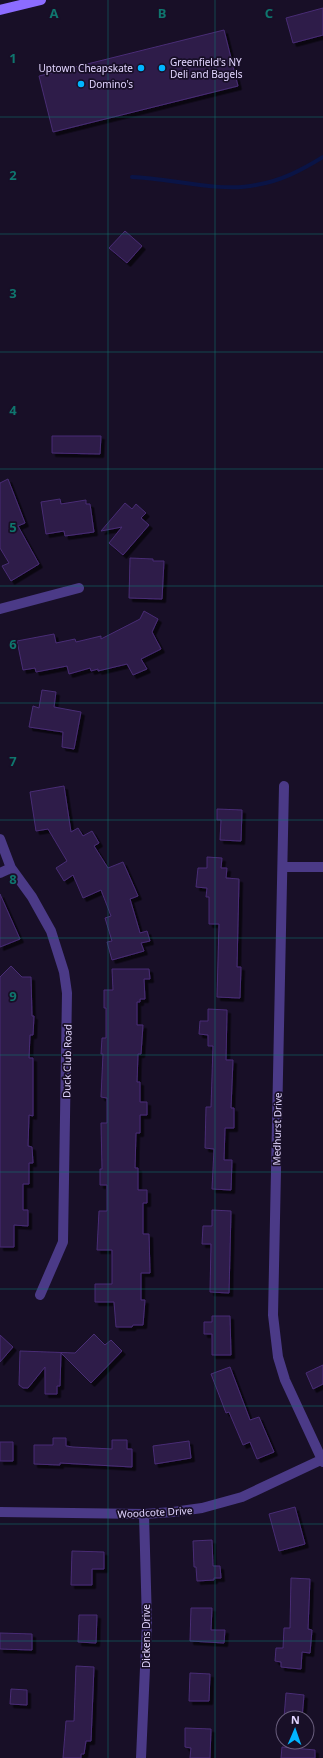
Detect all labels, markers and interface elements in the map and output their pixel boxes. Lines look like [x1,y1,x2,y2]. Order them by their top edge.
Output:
text: A [50,4,59,22]
text: B [158,4,166,22]
text: C [265,4,273,22]
text: 1 [9,49,17,67]
place label: Greenfield's NY Deli and Bagels [170,55,243,81]
place label: Uptown Cheapskate [39,61,133,75]
marker: Uptown Cheapskate [136,63,146,73]
marker: Greenfield's NY Deli and Bagels [157,63,167,73]
place label: Domino's [89,77,133,91]
marker: Domino's [76,79,86,89]
text: 2 [9,166,17,184]
text: 3 [9,284,17,302]
text: 4 [9,401,17,419]
text: 5 [9,518,17,536]
text: 6 [9,635,17,653]
text: 7 [9,752,17,770]
text: 8 [9,870,17,888]
text: 9 [9,987,17,1005]
street label: Duck Club Road [59,1024,75,1098]
street label: Medhurst Drive [269,1092,285,1166]
street label: Woodcote Drive [117,1503,193,1521]
street label: Dickens Drive [139,1604,153,1668]
north arrow [275,1710,315,1750]
text: N [291,1712,300,1727]

